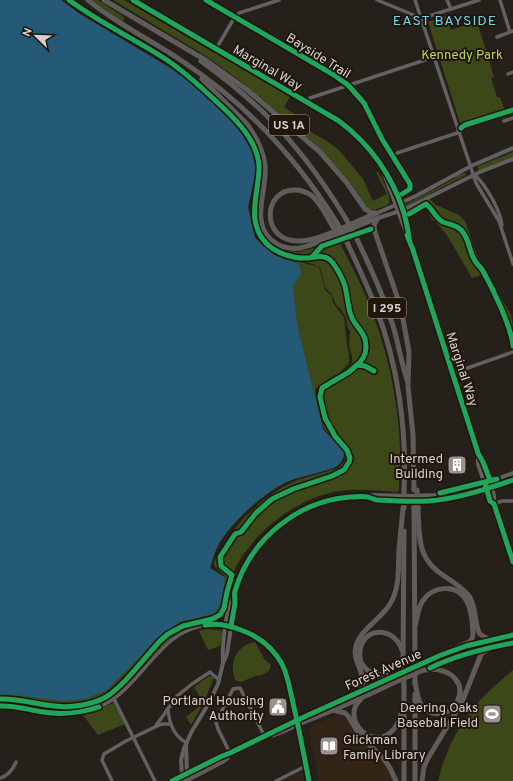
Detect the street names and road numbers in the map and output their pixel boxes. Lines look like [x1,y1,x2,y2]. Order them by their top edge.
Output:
street label: Bayside Trail [283,31,353,83]
street label: Marginal Way [230,43,304,95]
road number: US 1A [269,115,309,135]
road number: I 295 [368,298,406,318]
street label: Marginal Way [442,330,481,409]
street label: Forest Avenue [343,647,424,695]

